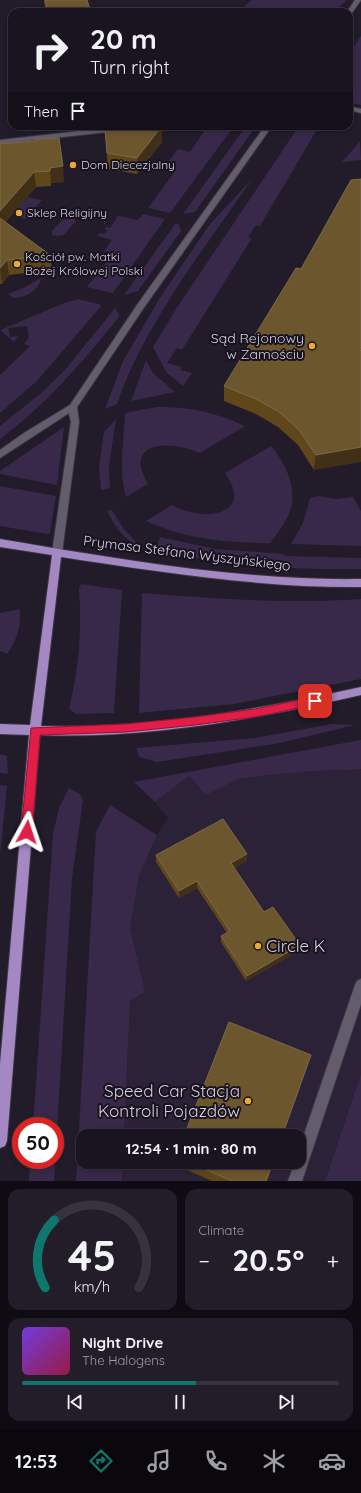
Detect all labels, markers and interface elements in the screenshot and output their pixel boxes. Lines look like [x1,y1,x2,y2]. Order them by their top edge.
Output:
text: 20 m [90,21,157,56]
icon: right [24,24,76,76]
text: Turn right [90,56,170,79]
icon: arrive [67,100,89,122]
text: Then [24,102,59,121]
place label: Dom Diecezjalny [81,157,175,172]
marker: Dom Diecezjalny [68,160,78,170]
place label: Sklep Religijny [27,205,107,220]
marker: Sklep Religijny [14,208,24,218]
place label: Kościół pw. Matki Bożej Królowej Polski [25,249,143,278]
marker: Kościół pw. Matki Bożej Królowej Polski [12,259,22,269]
place label: Sąd Rejonowy w Zamościu [211,329,304,363]
marker: Sąd Rejonowy w Zamościu [307,341,317,351]
street label: Prymasa Stefana Wyszyńskiego [82,531,292,575]
pin [298,684,332,718]
icon: arrive [304,690,326,712]
position arrow [6,811,48,853]
place label: Circle K [266,935,325,956]
marker: Circle K [253,941,263,951]
place label: Speed Car Stacja Kontroli Pojazdów [98,1080,240,1121]
marker: Speed Car Stacja Kontroli Pojazdów [243,1096,253,1106]
speed limit sign: 50 [12,1117,64,1169]
text: 12:54 · 1 min · 80 m [125,1139,257,1158]
text: Climate [199,1222,244,1238]
text: 45 [68,1228,116,1280]
text: 20.5° [232,1241,304,1279]
text: − [199,1247,210,1275]
text: + [327,1247,339,1275]
text: km/h [74,1277,110,1295]
text: Night Drive [82,1333,163,1352]
text: The Halogens [82,1352,165,1368]
icon: previous [64,1391,86,1413]
icon: pause [169,1391,191,1413]
icon: next [275,1391,297,1413]
icon: directions [87,1447,115,1475]
icon: music [145,1447,173,1475]
icon: phone [202,1447,230,1475]
icon: climate [260,1447,288,1475]
icon: car [318,1447,346,1475]
text: 12:53 [15,1450,57,1473]

